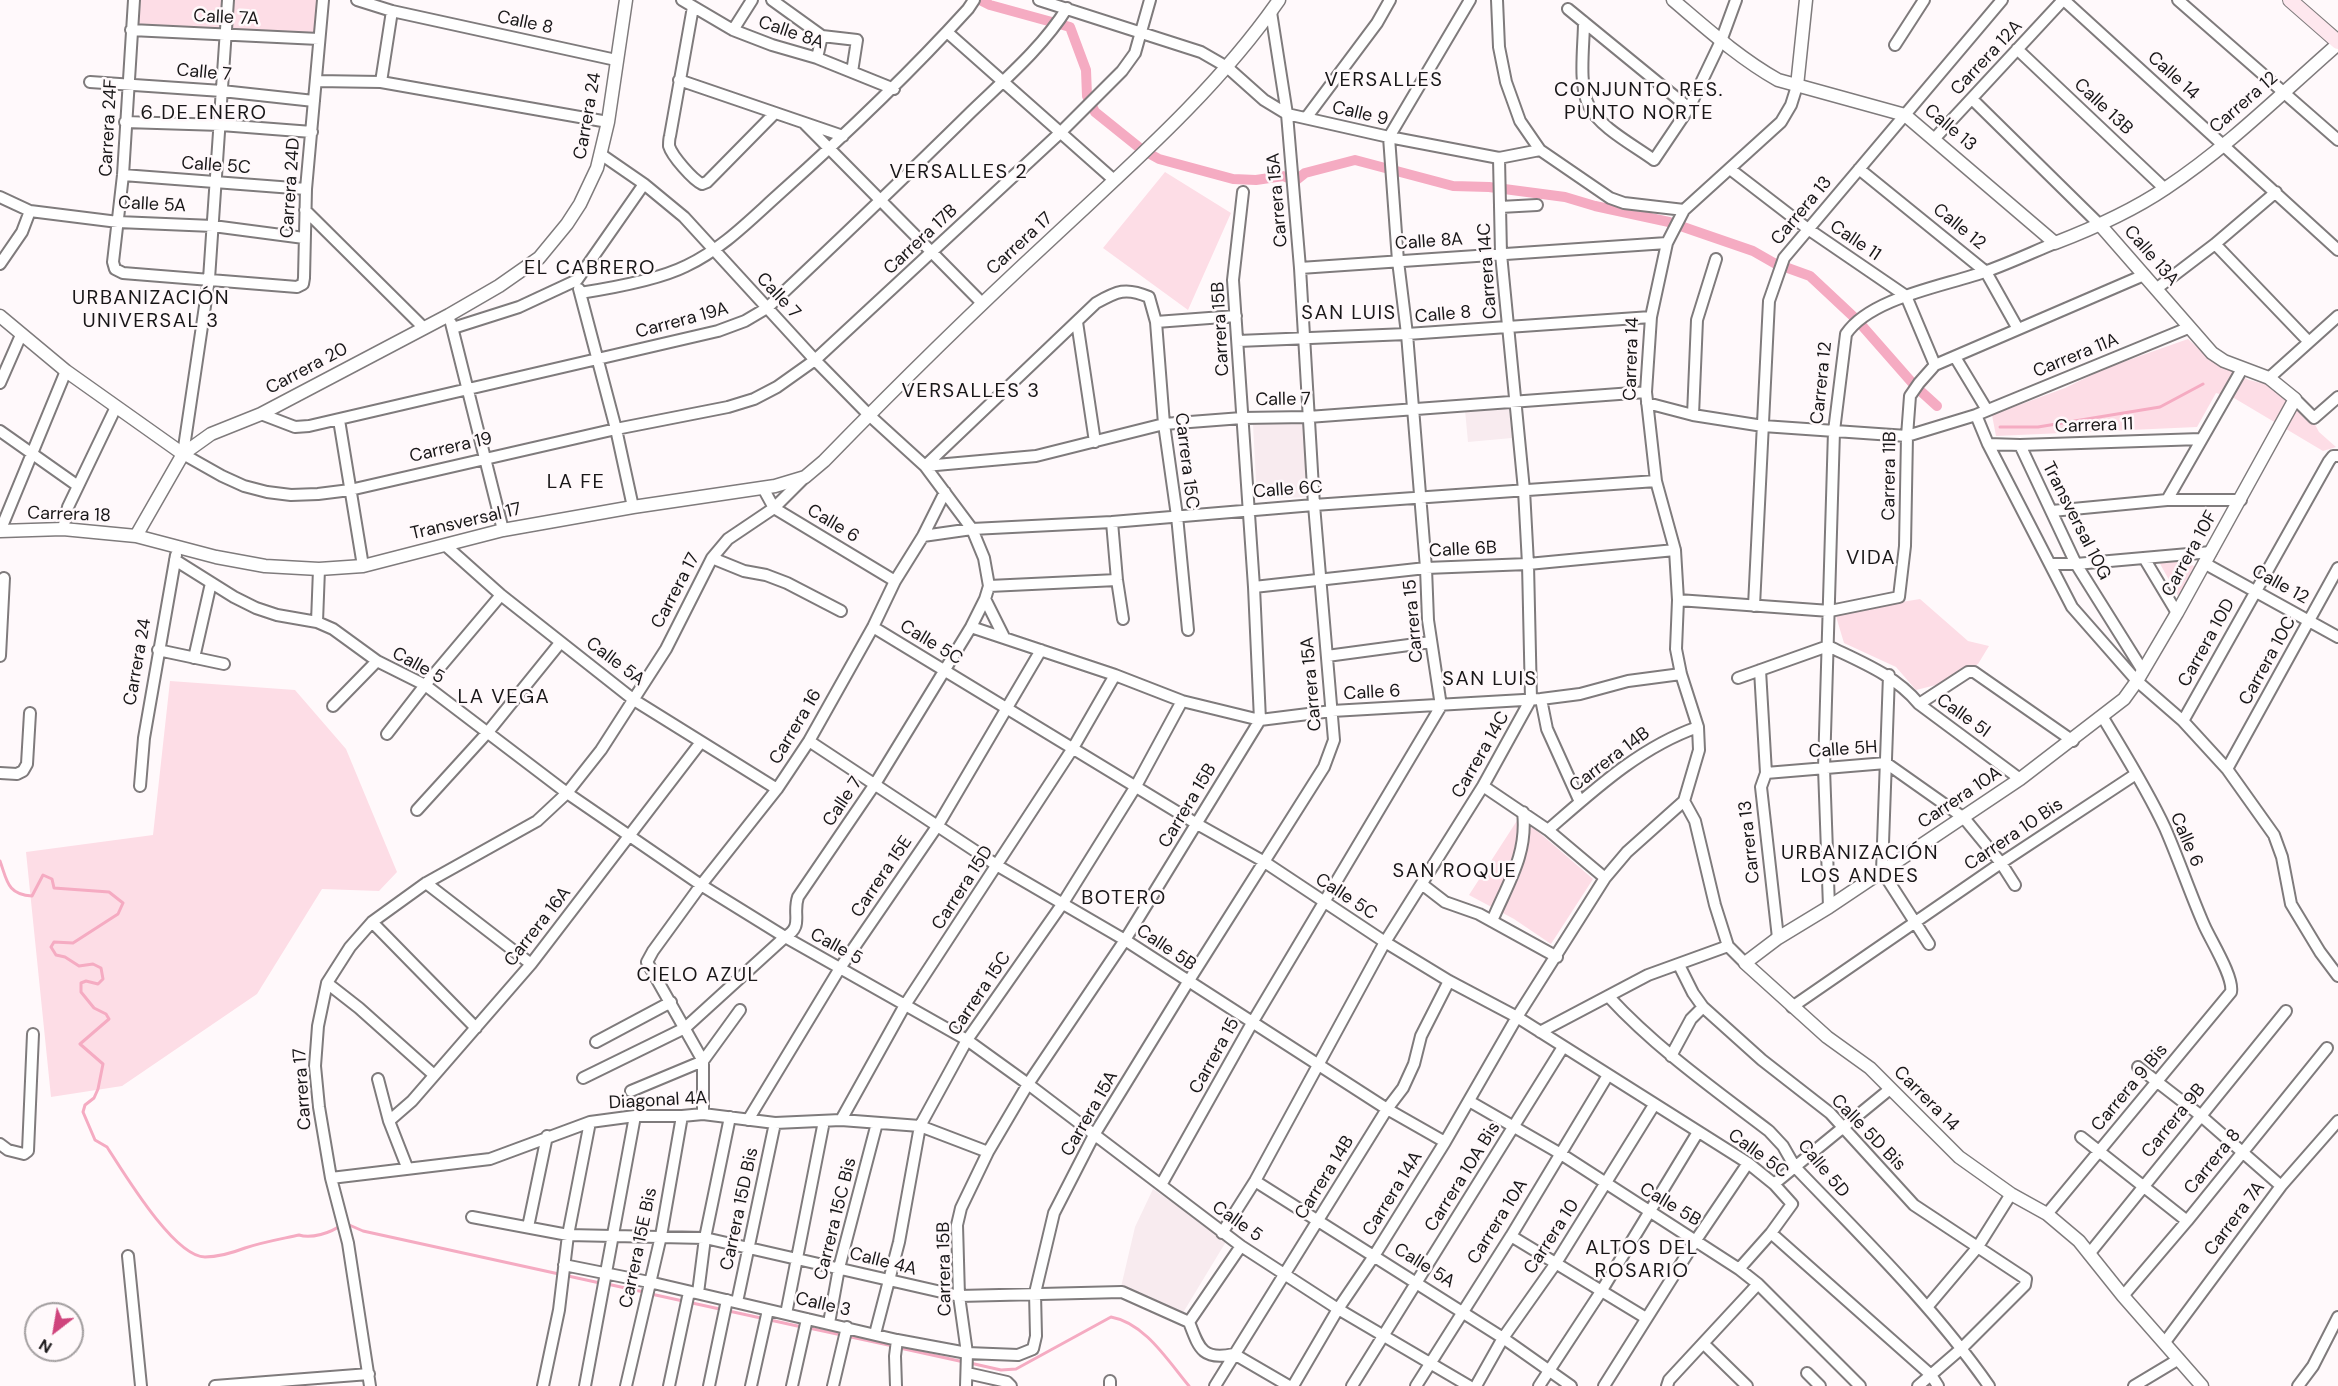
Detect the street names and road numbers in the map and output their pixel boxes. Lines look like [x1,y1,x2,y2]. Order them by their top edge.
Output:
street label: Calle 7A [193,5,259,31]
street label: Calle 8 [495,7,555,39]
street label: Calle 8A [755,12,827,54]
street label: Carrera 12A [1947,16,2027,100]
street label: Calle 14 [2143,47,2203,105]
street label: Calle 7 [175,60,233,86]
street label: Carrera 12 [2206,68,2282,138]
street label: Carrera 24 [570,71,606,161]
street label: Calle 13B [2069,74,2137,140]
street label: Carrera 24F [96,79,122,177]
street label: Calle 9 [1330,97,1390,131]
street label: Calle 13 [1919,100,1981,156]
street label: Carrera 24D [277,137,305,239]
street label: Carrera 15A [1263,152,1293,248]
street label: Calle 5C [181,153,251,179]
street label: Carrera 13 [1767,172,1837,250]
street label: Calle 5A [118,192,186,218]
street label: Calle 12 [1928,199,1990,255]
street label: Carrera 17B [880,200,962,280]
street label: Carrera 17 [983,208,1057,280]
street label: Calle 11 [1825,216,1885,266]
street label: Calle 13A [2119,221,2183,291]
street label: Carrera 14C [1474,222,1502,320]
street label: Calle 8A [1394,229,1464,255]
street label: Calle 7 [751,268,805,324]
street label: Carrera 15B [1208,281,1234,377]
street label: Carrera 19A [633,298,731,344]
street label: Calle 8 [1414,302,1472,328]
street label: Carrera 14 [1620,317,1644,401]
street label: Carrera 11A [2030,329,2122,383]
street label: Carrera 20 [262,338,352,400]
street label: Carrera 12 [1807,341,1837,425]
street label: Calle 7 [1255,389,1311,411]
street label: Carrera 15C [1169,412,1203,510]
street label: Carrera 11 [2054,414,2134,438]
street label: Carrera 19 [408,428,494,468]
street label: Carrera 11B [1878,431,1902,521]
street label: Transversal 10G [2037,458,2115,584]
street label: Calle 6C [1252,477,1324,503]
street label: Transversal 17 [408,499,524,545]
street label: Calle 6 [803,500,863,548]
street label: Carrera 18 [27,503,111,527]
street label: Carrera 10F [2158,507,2222,601]
street label: Calle 6B [1429,537,1497,563]
street label: Carrera 17 [647,550,705,632]
street label: Calle 12 [2248,561,2312,609]
street label: Carrera 15 [1400,578,1428,664]
street label: Carrera 10D [2174,595,2240,691]
street label: Carrera 10C [2235,613,2301,709]
street label: Calle 5C [896,616,966,670]
street label: Carrera 24 [120,617,156,707]
street label: Calle 5A [581,633,649,691]
street label: Carrera 15A [1297,636,1327,732]
street label: Calle 5 [388,643,448,689]
street label: Calle 6 [1343,681,1401,705]
street label: Carrera 16 [765,685,827,769]
street label: Calle 5I [1932,689,1994,743]
street label: Carrera 14C [1447,708,1515,802]
street label: Carrera 14B [1566,723,1654,797]
street label: Calle 5H [1808,737,1878,763]
street label: Carrera 15B [1154,760,1222,852]
street label: Carrera 10A [1914,762,2006,834]
street label: Calle 7 [819,773,867,831]
street label: Carrera 10 Bis [1961,794,2067,876]
street label: Carrera 13 [1735,799,1765,885]
street label: Calle 6 [2165,810,2207,870]
street label: Carrera 15E [847,832,917,922]
street label: Carrera 15D [928,842,998,934]
street label: Calle 5C [1311,869,1381,925]
street label: Carrera 16A [500,883,576,971]
street label: Calle 5B [1132,920,1200,976]
street label: Calle 5 [806,924,866,970]
street label: Carrera 15C [944,948,1016,1040]
street label: Carrera 15 [1185,1014,1245,1098]
street label: Carrera 9 Bis [2087,1040,2173,1136]
street label: Carrera 17 [289,1047,317,1131]
street label: Carrera 14 [1889,1062,1963,1136]
street label: Carrera 15A [1057,1068,1123,1160]
street label: Carrera 9B [2138,1080,2210,1162]
street label: Diagonal 4A [608,1088,708,1114]
street label: Calle 5D Bis [1826,1090,1910,1176]
street label: Carrera 10A Bis [1421,1118,1505,1236]
street label: Calle 5C [1723,1125,1793,1183]
street label: Carrera 8 [2180,1125,2246,1199]
street label: Carrera 14B [1291,1132,1359,1224]
street label: Calle 5D [1793,1136,1853,1202]
street label: Carrera 15D Bis [716,1146,764,1272]
street label: Carrera 14A [1359,1148,1427,1240]
street label: Carrera 15C Bis [810,1155,862,1283]
street label: Carrera 10A [1463,1175,1533,1269]
street label: Calle 5B [1635,1178,1705,1232]
street label: Carrera 7A [2200,1178,2270,1260]
street label: Carrera 15E Bis [616,1186,662,1310]
street label: Carrera 10 [1520,1195,1584,1279]
street label: Calle 5 [1208,1197,1266,1247]
street label: Carrera 15B [933,1222,957,1316]
street label: Calle 5A [1389,1239,1459,1293]
street label: Calle 4A [847,1243,919,1281]
street label: Calle 3 [793,1288,853,1322]

